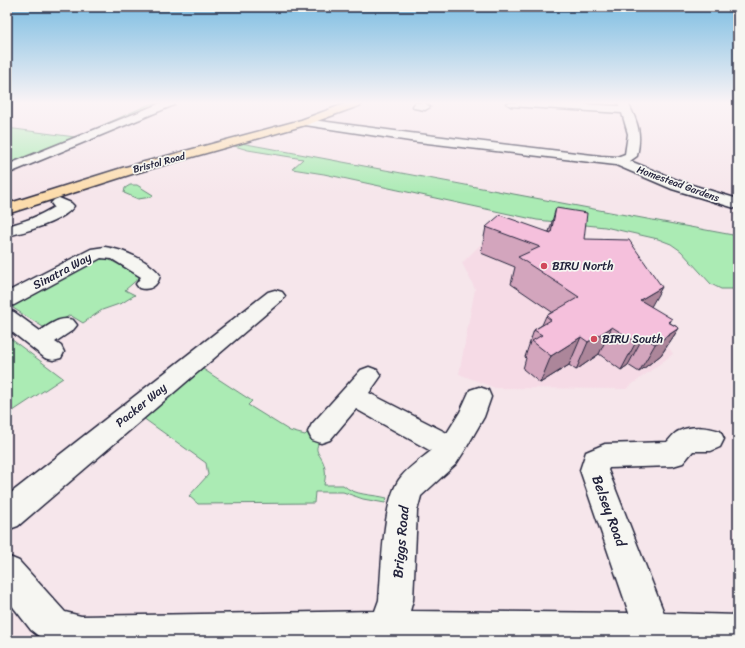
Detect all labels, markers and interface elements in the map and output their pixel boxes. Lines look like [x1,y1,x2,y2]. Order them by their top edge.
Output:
street label: Bristol Road [131,147,188,179]
street label: Homestead Gardens [634,161,722,207]
street label: Sinatra Way [29,246,96,296]
place label: BIRU North [552,255,614,277]
marker: BIRU North [539,261,549,271]
place label: BIRU South [602,328,663,350]
marker: BIRU South [589,334,599,344]
street label: Packer Way [110,377,172,433]
street label: Belsey Road [585,472,634,552]
street label: Briggs Road [385,503,417,579]

